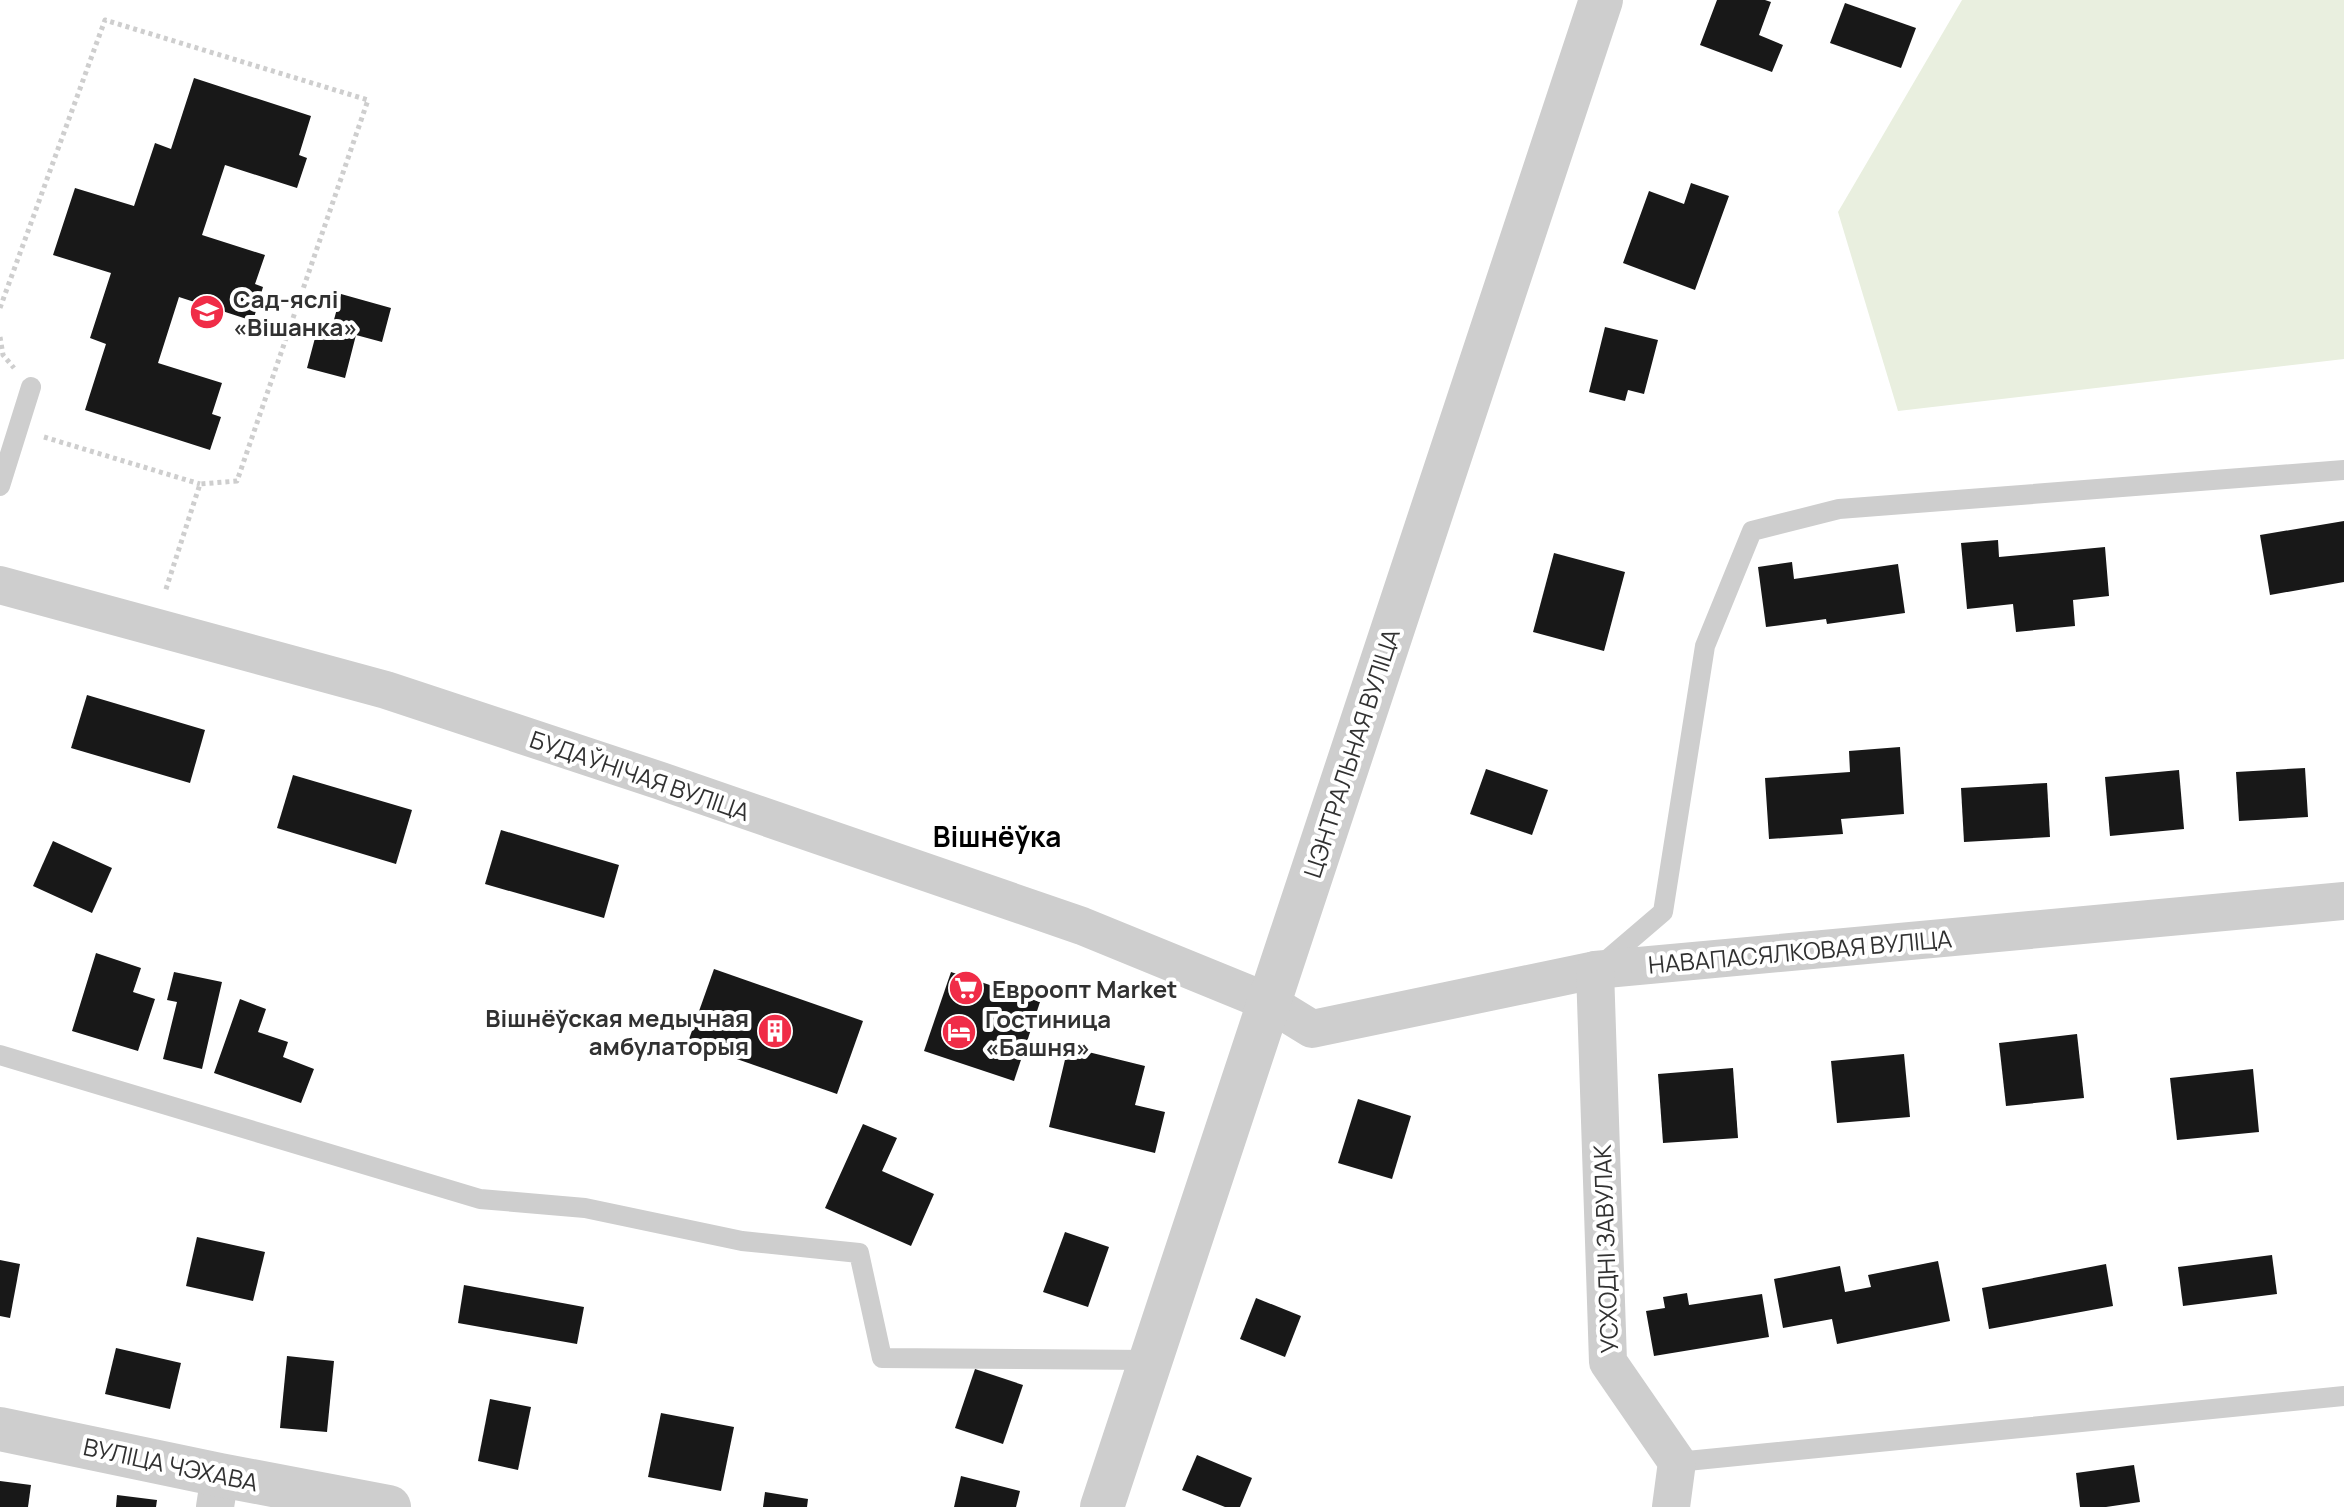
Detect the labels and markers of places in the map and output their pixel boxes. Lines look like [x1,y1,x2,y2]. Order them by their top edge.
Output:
place label: Сад-яслі «Вішанка» [233,282,357,343]
school or university icon: Сад-яслі «Вішанка» [188,293,226,331]
supermarket icon: Евроопт Market [947,969,985,1007]
place label: Евроопт Market [992,972,1178,1005]
place label: Вішнёўская медычная амбулаторыя [485,1001,749,1062]
place label: Гостиница «Башня» [985,1002,1111,1063]
building icon: Вішнёўская медычная амбулаторыя [756,1012,794,1050]
hotel icon: Гостиница «Башня» [940,1013,978,1051]

